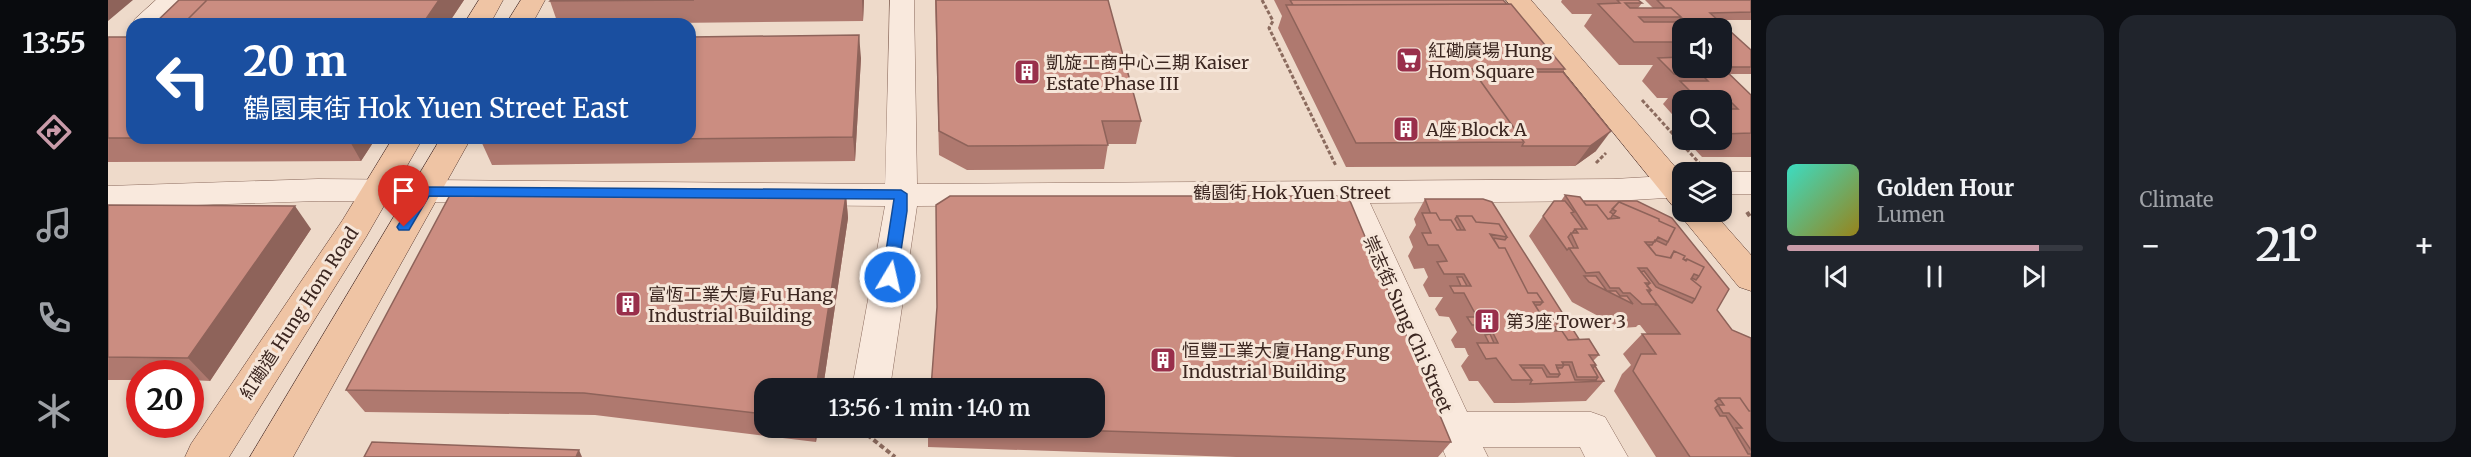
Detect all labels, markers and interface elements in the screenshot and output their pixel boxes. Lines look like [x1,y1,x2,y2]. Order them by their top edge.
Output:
map controls [1672,18,1732,222]
button: sound [1672,18,1732,78]
text: 13:55 [22,26,86,60]
text: 20 m [243,35,347,87]
place label: 紅磡廣場 Hung Hom Square [1428,39,1552,83]
icon: left [144,42,222,120]
supermarket icon: 紅磡廣場 Hung Hom Square [1394,45,1424,75]
place label: 凱旋工商中心三期 Kaiser Estate Phase III [1046,51,1249,95]
building icon: 凱旋工商中心三期 Kaiser Estate Phase III [1012,57,1042,87]
button: search [1672,90,1732,150]
text: 鶴園東街 Hok Yuen Street East [243,91,629,125]
icon: directions [33,111,75,153]
building icon: A座 Block A [1391,114,1421,144]
place label: A座 Block A [1425,118,1527,141]
button: layers [1672,162,1732,222]
pin [378,165,429,227]
icon: arrive [387,174,420,207]
text: Golden Hour [1877,174,2014,202]
street label: 鶴園街 Hok Yuen Street [1193,181,1391,204]
text: Climate [2140,187,2214,212]
text: Lumen [1877,202,1945,227]
icon: music [33,204,75,246]
text: 21° [2255,217,2319,273]
street label: 紅磡道 Hung Hom Road [235,222,363,403]
text: − [2140,225,2162,266]
text: + [2413,225,2435,266]
street label: 崇志街 Sung Chi Street [1358,232,1458,416]
position arrow [858,245,922,309]
icon: previous [1820,260,1853,293]
icon: pause [1918,260,1951,293]
icon: next [2017,260,2050,293]
place label: 富恆工業大廈 Fu Hang Industrial Building [648,283,833,327]
building icon: 富恆工業大廈 Fu Hang Industrial Building [613,289,643,319]
icon: phone [33,297,75,339]
building icon: 第3座 Tower 3 [1472,306,1502,336]
place label: 第3座 Tower 3 [1506,310,1626,333]
place label: 恒豐工業大廈 Hang Fung Industrial Building [1182,339,1390,383]
building icon: 恒豐工業大廈 Hang Fung Industrial Building [1148,345,1178,375]
speed limit sign: 20 [126,360,204,438]
icon: climate [33,390,75,432]
text: 13:56 · 1 min · 140 m [829,394,1030,422]

